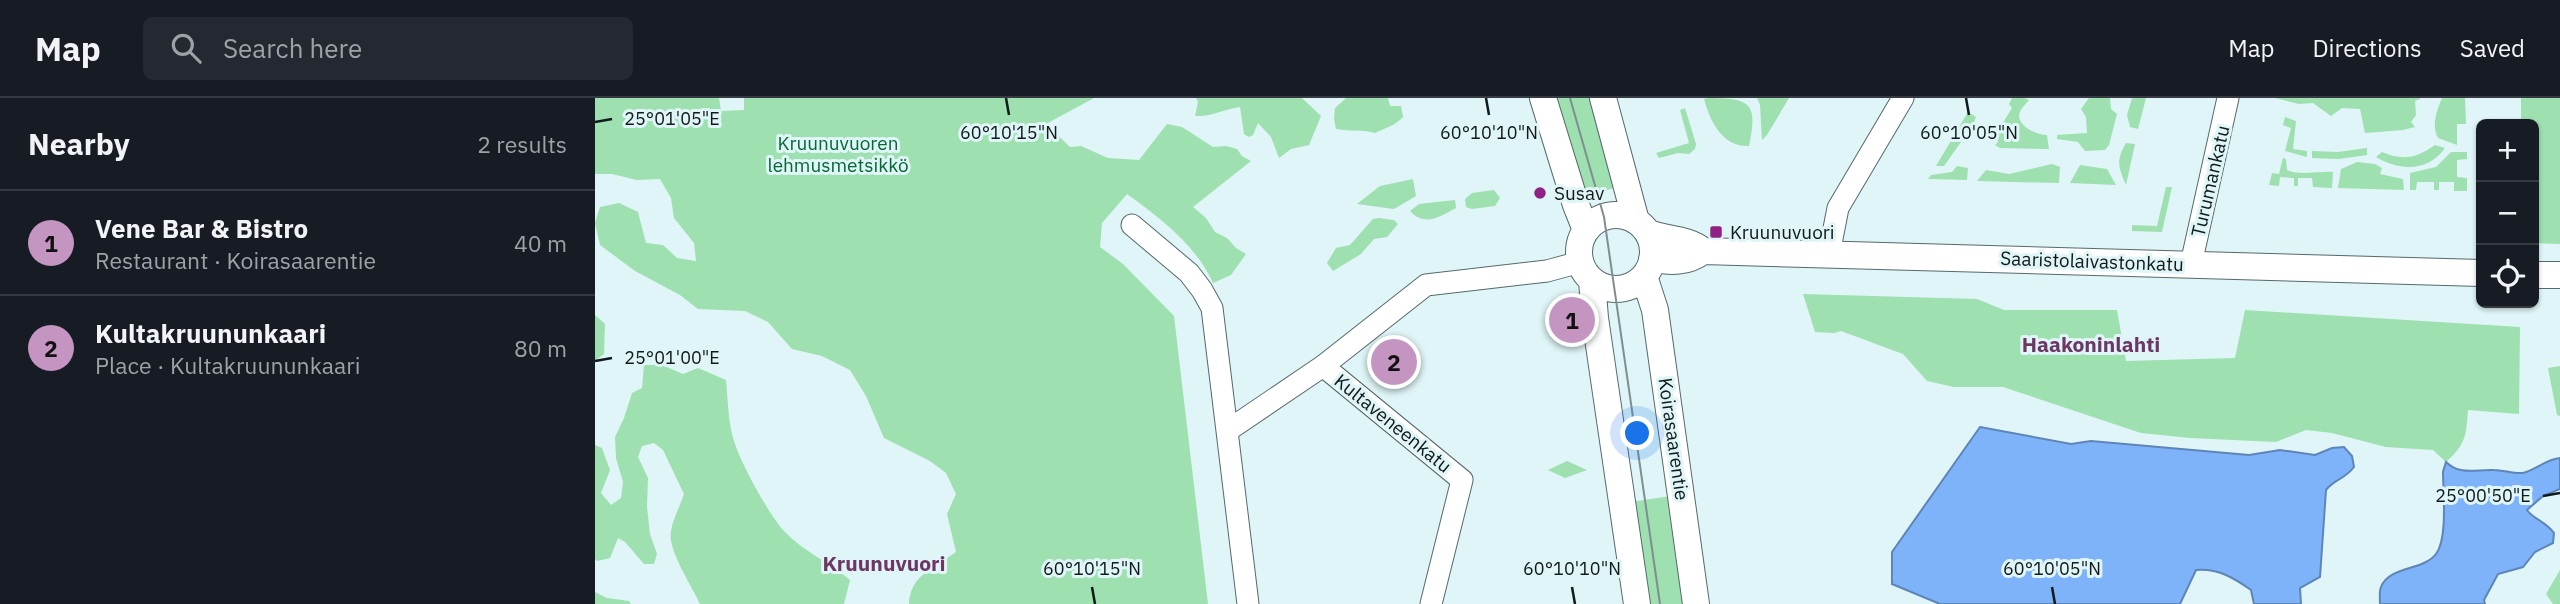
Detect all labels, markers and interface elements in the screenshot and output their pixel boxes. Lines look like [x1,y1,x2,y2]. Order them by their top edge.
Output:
search box [143,17,633,80]
text: Map [35,27,101,70]
icon: search [167,29,205,67]
text: Search here [223,31,362,65]
text: Map [2228,32,2274,64]
text: Directions [2312,32,2422,64]
text: Saved [2460,32,2525,64]
text: 25°01'05"E [624,107,720,130]
map controls [2476,119,2539,308]
button: + [2476,119,2539,182]
text: 60°10'15"N [960,121,1058,144]
text: 60°10'10"N [1440,121,1538,144]
text: 60°10'05"N [1920,121,2018,144]
street label: Turumankatu [2186,123,2234,239]
text: Nearby [28,124,130,163]
text: 2 results [477,129,567,159]
park label: Kruunuvuoren lehmusmetsikkö [767,131,909,177]
place label: Susav [1554,181,1604,205]
button: − [2476,182,2539,245]
marker: Susav [1532,185,1548,201]
text: Vene Bar & Bistro [95,211,308,245]
place label: Kruunuvuori [1730,220,1835,244]
marker: Kruunuvuori [1708,224,1724,240]
text: 1 [44,228,58,258]
text: 40 m [514,228,567,258]
text: Restaurant · Koirasaarentie [95,245,376,275]
button: locate [2476,245,2539,308]
street label: Saaristolaivastonkatu [2000,246,2184,276]
pin: 1 [1549,294,1595,346]
text: Kultakruununkaari [95,316,326,350]
district label: Haakoninlahti [2022,330,2160,358]
text: 2 [44,333,58,363]
text: 80 m [514,333,567,363]
pin: 2 [1371,336,1417,388]
text: 25°01'00"E [624,346,720,369]
text: Place · Kultakruununkaari [95,350,360,380]
street label: Kultaveneenkatu [1329,368,1457,478]
street label: Koirasaarentie [1654,376,1694,502]
your location [1620,416,1654,450]
text: 25°00'50"E [2435,484,2531,507]
district label: Kruunuvuori [822,549,946,577]
text: 60°10'15"N [1043,557,1141,580]
text: 60°10'10"N [1523,557,1621,580]
text: 60°10'05"N [2003,557,2101,580]

